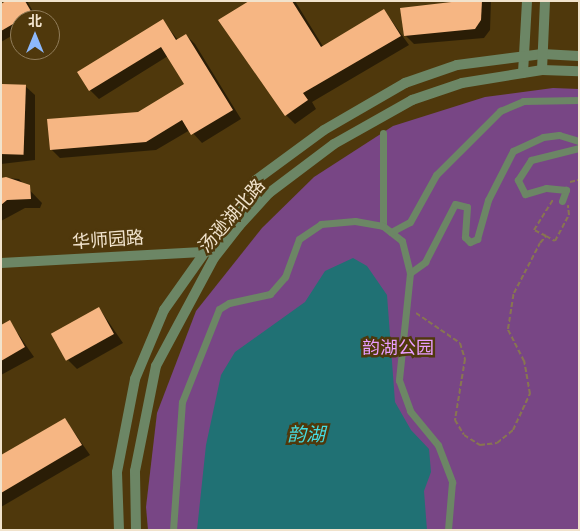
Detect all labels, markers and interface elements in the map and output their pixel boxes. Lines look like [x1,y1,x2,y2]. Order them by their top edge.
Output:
north arrow [10,10,60,60]
text: 北 [28,13,42,29]
street label: 汤逊湖北路 [194,175,270,257]
street label: 华师园路 [71,227,145,253]
park label: 韵湖公园 [362,337,434,359]
water label: 韵湖 [287,424,325,446]

